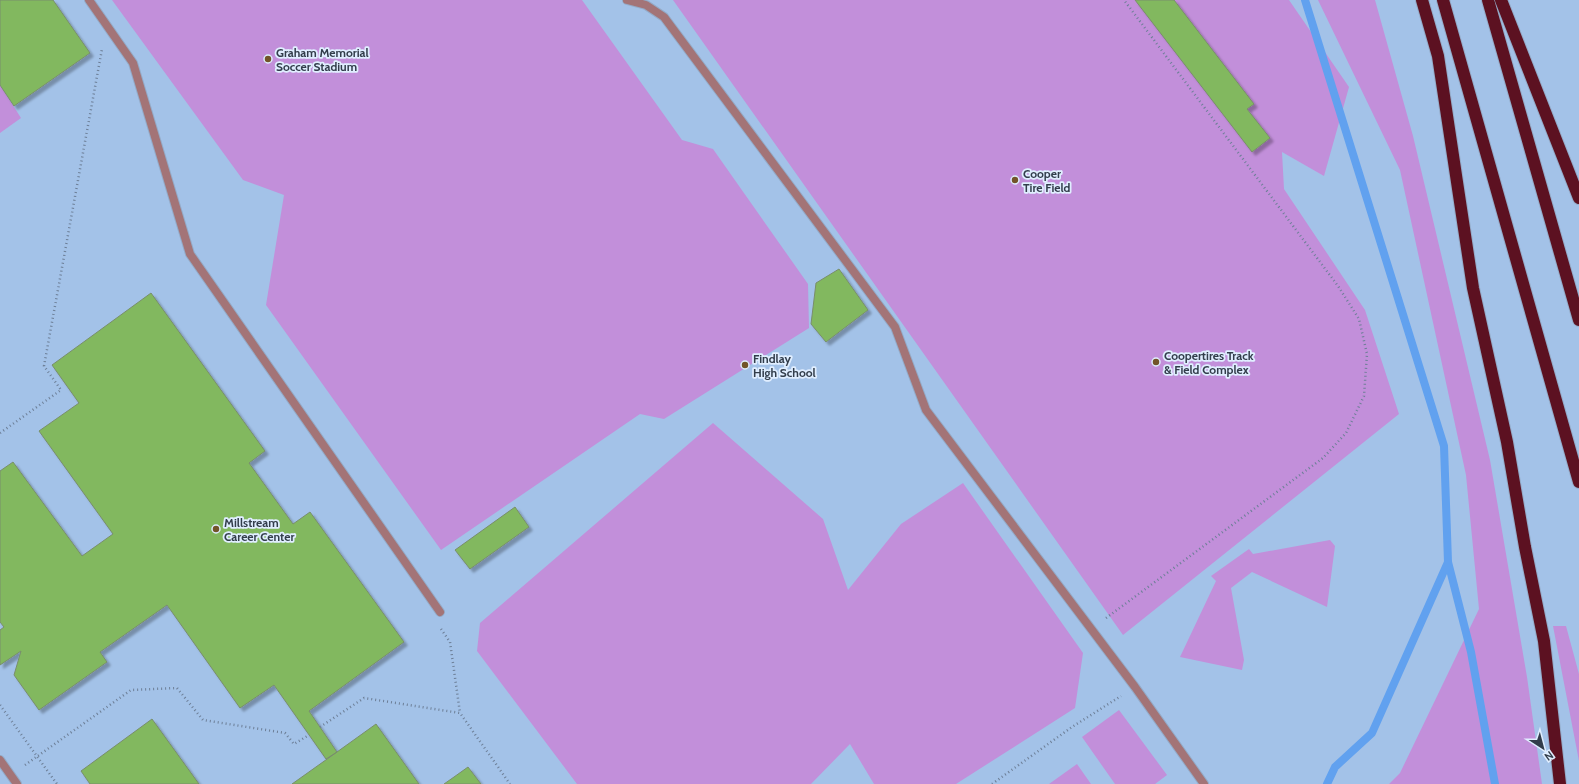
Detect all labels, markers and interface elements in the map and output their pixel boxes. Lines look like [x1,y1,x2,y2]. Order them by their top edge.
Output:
place label: Graham Memorial Soccer Stadium [276,45,369,74]
marker: Graham Memorial Soccer Stadium [263,54,273,64]
place label: Cooper Tire Field [1023,166,1071,195]
marker: Cooper Tire Field [1010,175,1020,185]
place label: Coopertires Track & Field Complex [1164,348,1254,377]
place label: Findlay High School [753,351,816,380]
marker: Coopertires Track & Field Complex [1151,357,1161,367]
marker: Findlay High School [740,360,750,370]
place label: Millstream Career Center [224,515,294,544]
marker: Millstream Career Center [211,524,221,534]
north arrow [1523,728,1563,768]
text: N [1542,748,1556,764]

